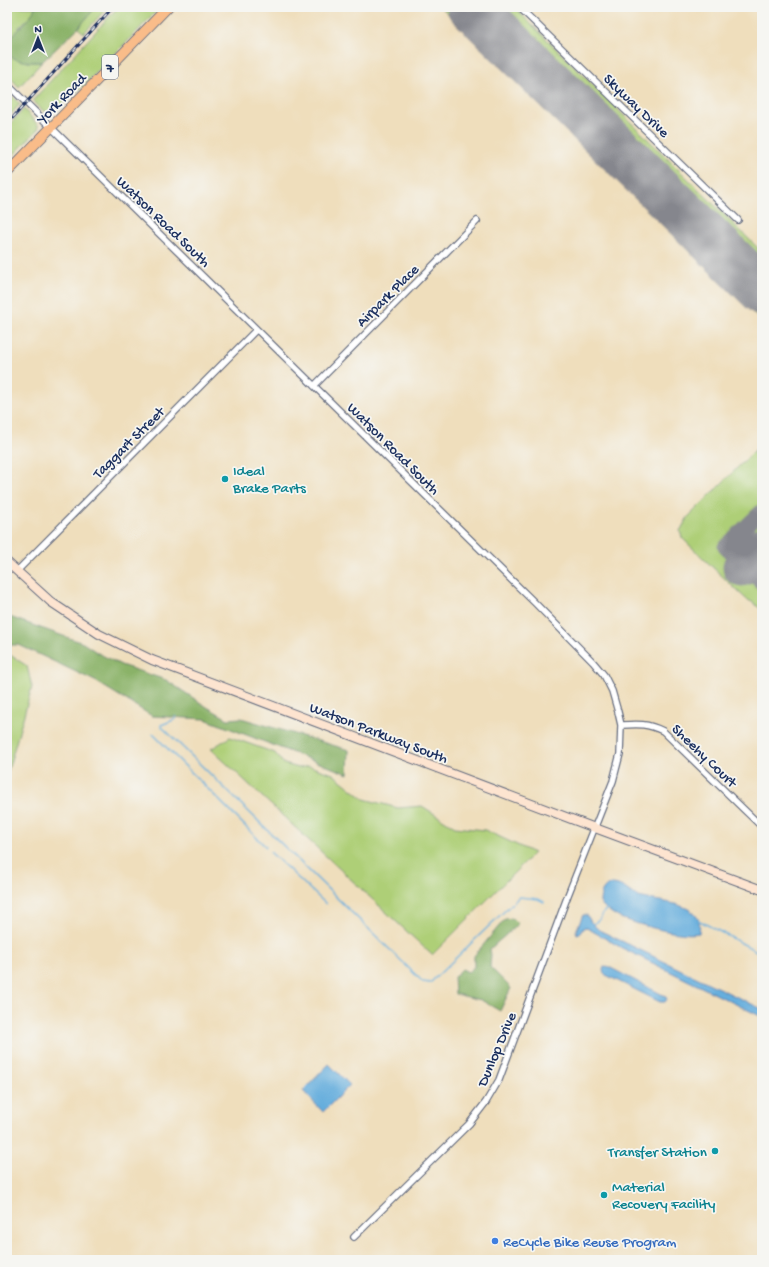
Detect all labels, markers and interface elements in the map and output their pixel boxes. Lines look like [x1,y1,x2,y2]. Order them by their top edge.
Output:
north arrow [18,18,58,58]
text: N [34,24,42,36]
road number: 7 [102,55,118,79]
street label: York Road [33,70,92,130]
street label: Skyway Drive [599,71,672,142]
street label: Watson Road South [112,173,213,272]
street label: Airpark Place [353,261,424,332]
street label: Watson Road South [343,399,443,499]
street label: Taggart Street [89,402,171,484]
place label: Ideal Brake Parts [232,463,306,498]
marker: Ideal Brake Parts [220,474,230,484]
street label: Watson Parkway South [307,699,450,769]
street label: Sheehy Court [667,721,741,793]
street label: Dunlop Drive [474,1010,522,1090]
place label: Transfer Station [607,1144,707,1162]
marker: Transfer Station [710,1146,720,1156]
place label: Material Recovery Facility [612,1179,716,1214]
marker: Material Recovery Facility [599,1190,609,1200]
place label: ReCycle Bike Reuse Program [503,1234,677,1252]
marker: ReCycle Bike Reuse Program [490,1236,500,1246]

